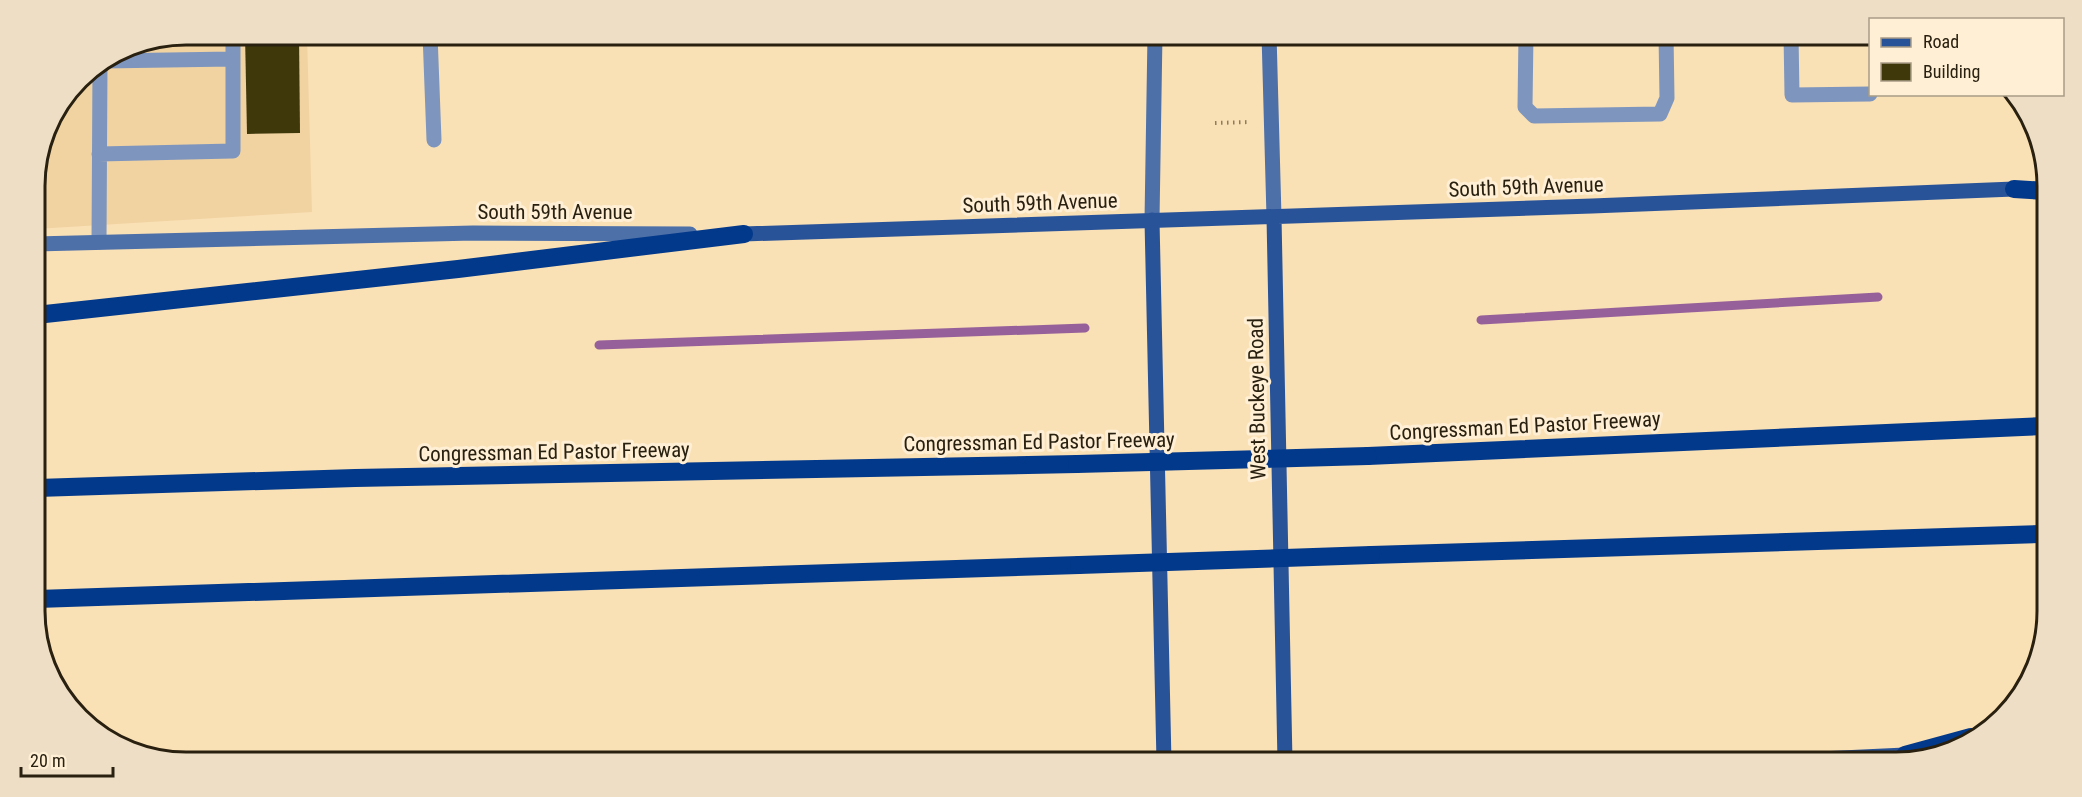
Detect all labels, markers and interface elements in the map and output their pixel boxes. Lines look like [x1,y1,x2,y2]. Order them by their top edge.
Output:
legend [1869,18,2064,96]
text: Road [1923,31,1959,52]
text: Building [1923,61,1980,82]
street label: South 59th Avenue [1448,172,1604,202]
street label: South 59th Avenue [962,188,1118,218]
street label: South 59th Avenue [477,200,633,224]
street label: West Buckeye Road [1244,318,1270,480]
street label: Congressman Ed Pastor Freeway [1389,407,1661,445]
street label: Congressman Ed Pastor Freeway [903,428,1175,456]
street label: Congressman Ed Pastor Freeway [418,438,690,466]
scale bar [21,740,112,778]
text: 20 m [30,750,65,771]

